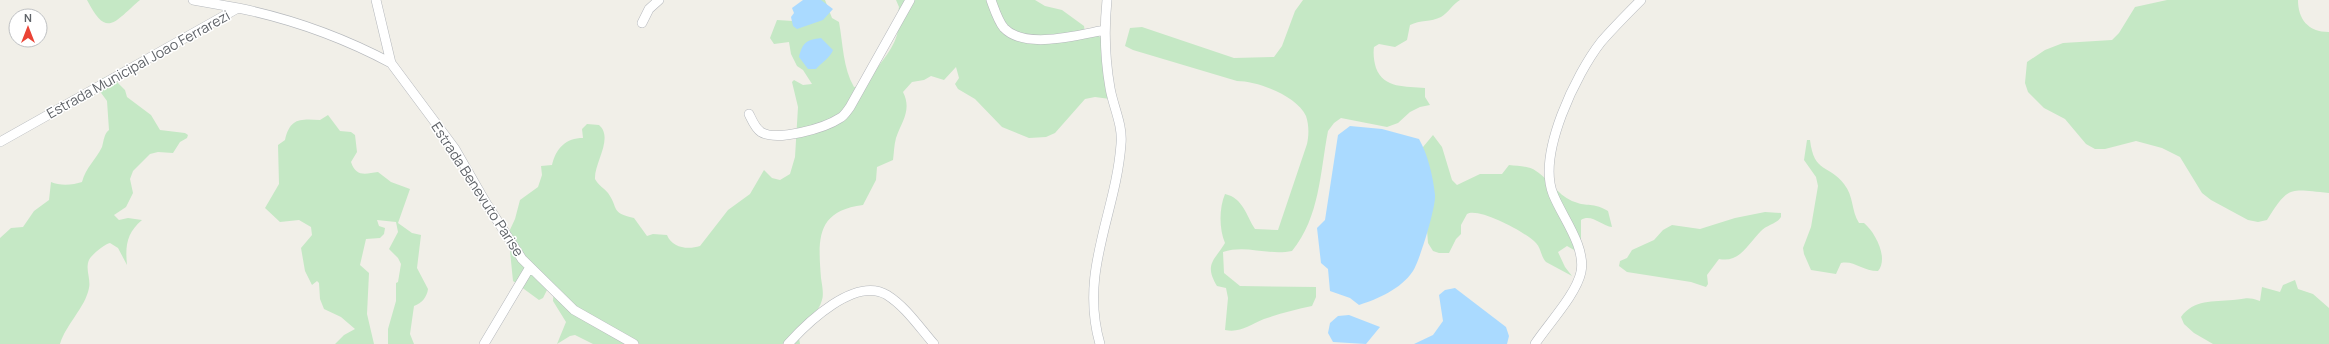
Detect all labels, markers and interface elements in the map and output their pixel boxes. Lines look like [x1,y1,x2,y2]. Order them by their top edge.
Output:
street label: Estrada Municipal Joao Ferrarezi [43,6,233,122]
north arrow [8,8,48,48]
text: N [24,10,32,25]
street label: Estrada Benevuto Parise [427,118,529,260]

